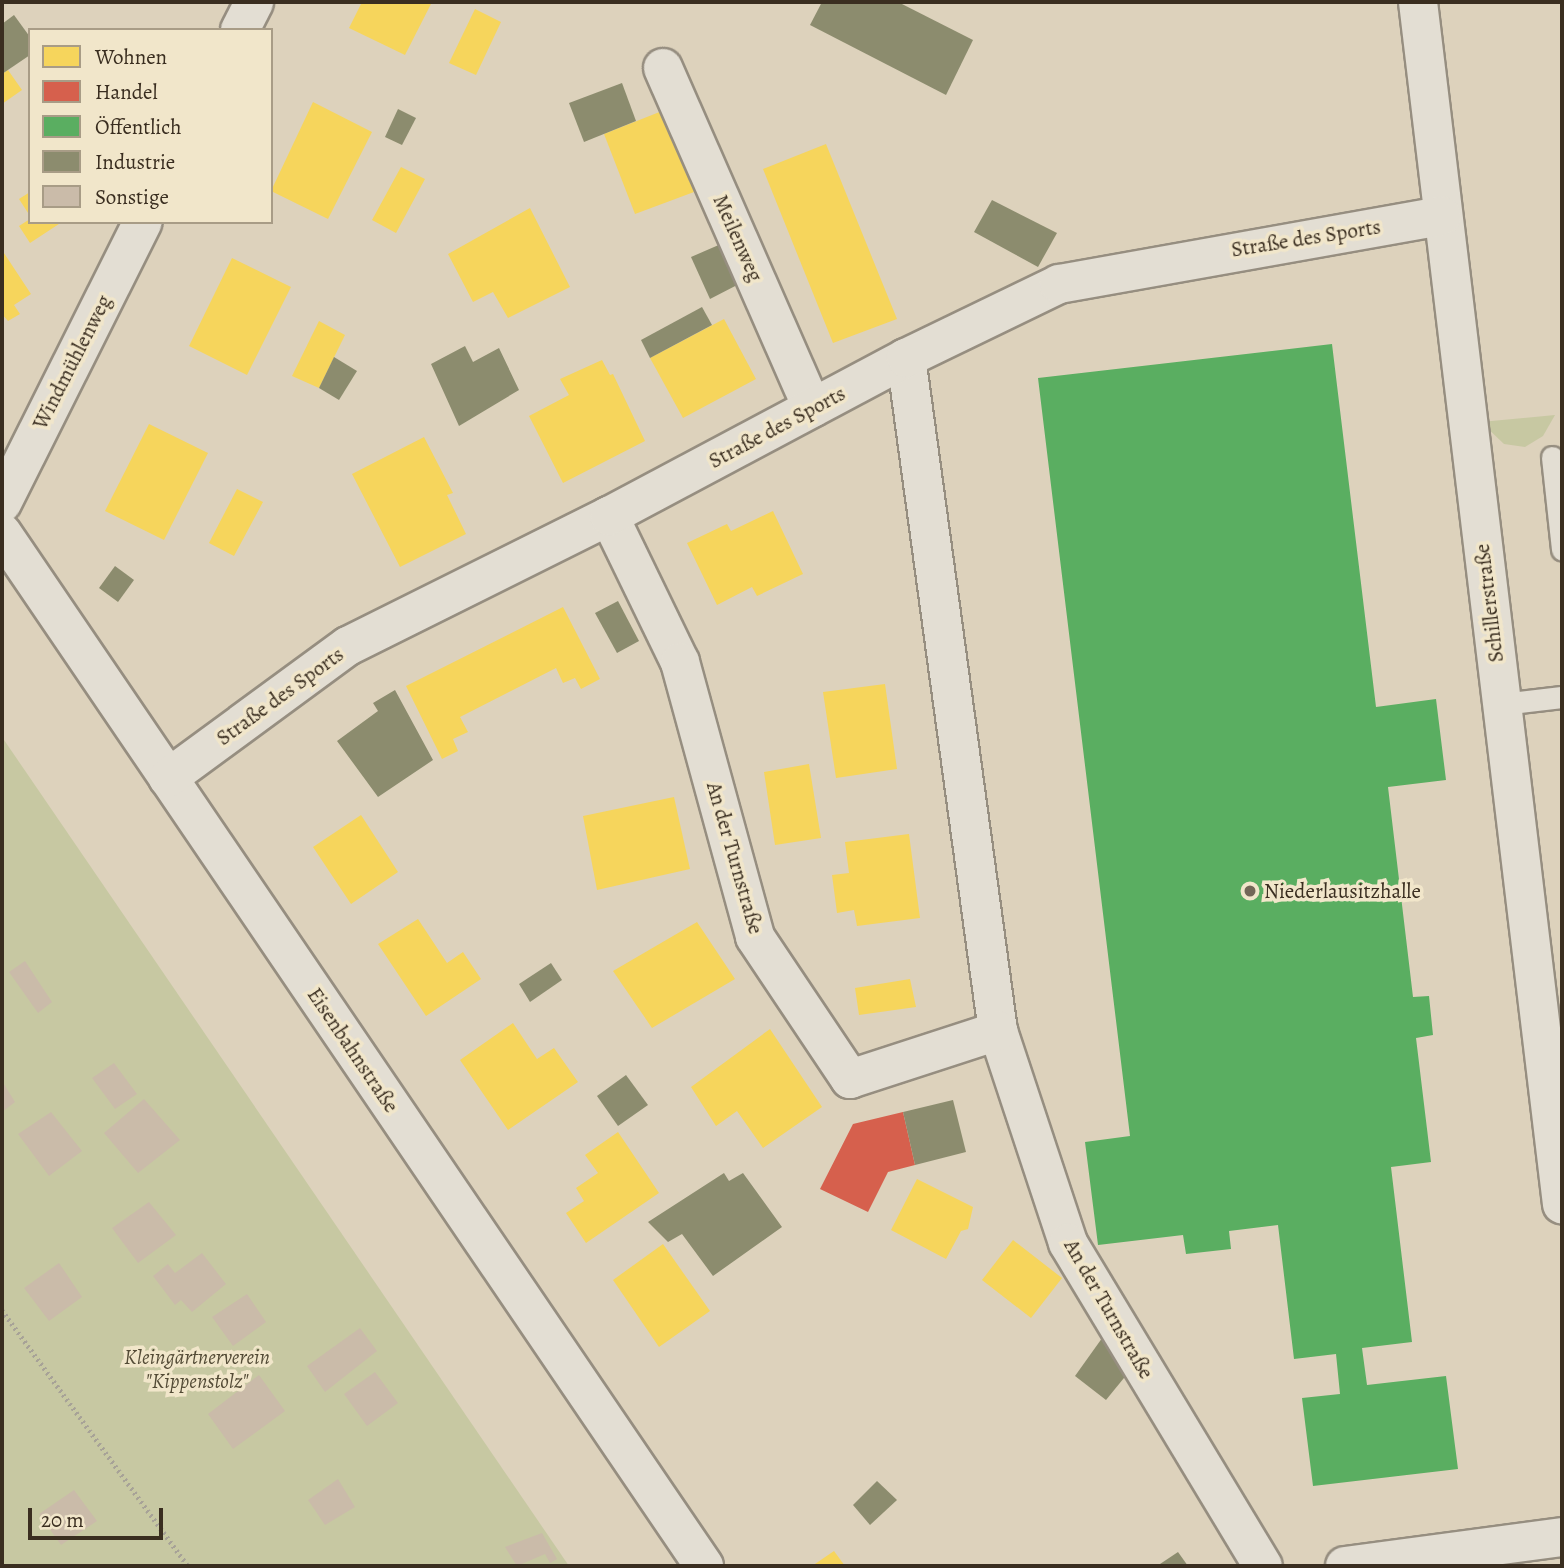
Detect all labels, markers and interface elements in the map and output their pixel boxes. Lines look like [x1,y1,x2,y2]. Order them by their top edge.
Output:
legend [28,28,273,224]
text: Wohnen [95,43,167,71]
text: Handel [95,78,158,106]
text: Öffentlich [95,113,181,141]
text: Industrie [95,148,175,176]
text: Sonstige [95,183,169,211]
street label: Meilenweg [708,191,768,285]
street label: Straße des Sports [1229,214,1383,262]
street label: Windmühlenweg [27,291,117,433]
street label: Straße des Sports [704,380,850,474]
street label: Schillerstraße [1469,542,1509,664]
street label: Straße des Sports [212,641,348,751]
street label: An der Turnstraße [701,779,769,937]
place label: Niederlausitzhalle [1264,878,1421,904]
marker: Niederlausitzhalle [1242,883,1258,899]
street label: Eisenbahnstraße [302,983,404,1117]
street label: An der Turnstraße [1059,1235,1159,1383]
park label: Kleingärtnerverein "Kippenstolz" [124,1344,270,1394]
scale bar [32,1494,166,1538]
text: 20 m [41,1506,84,1534]

